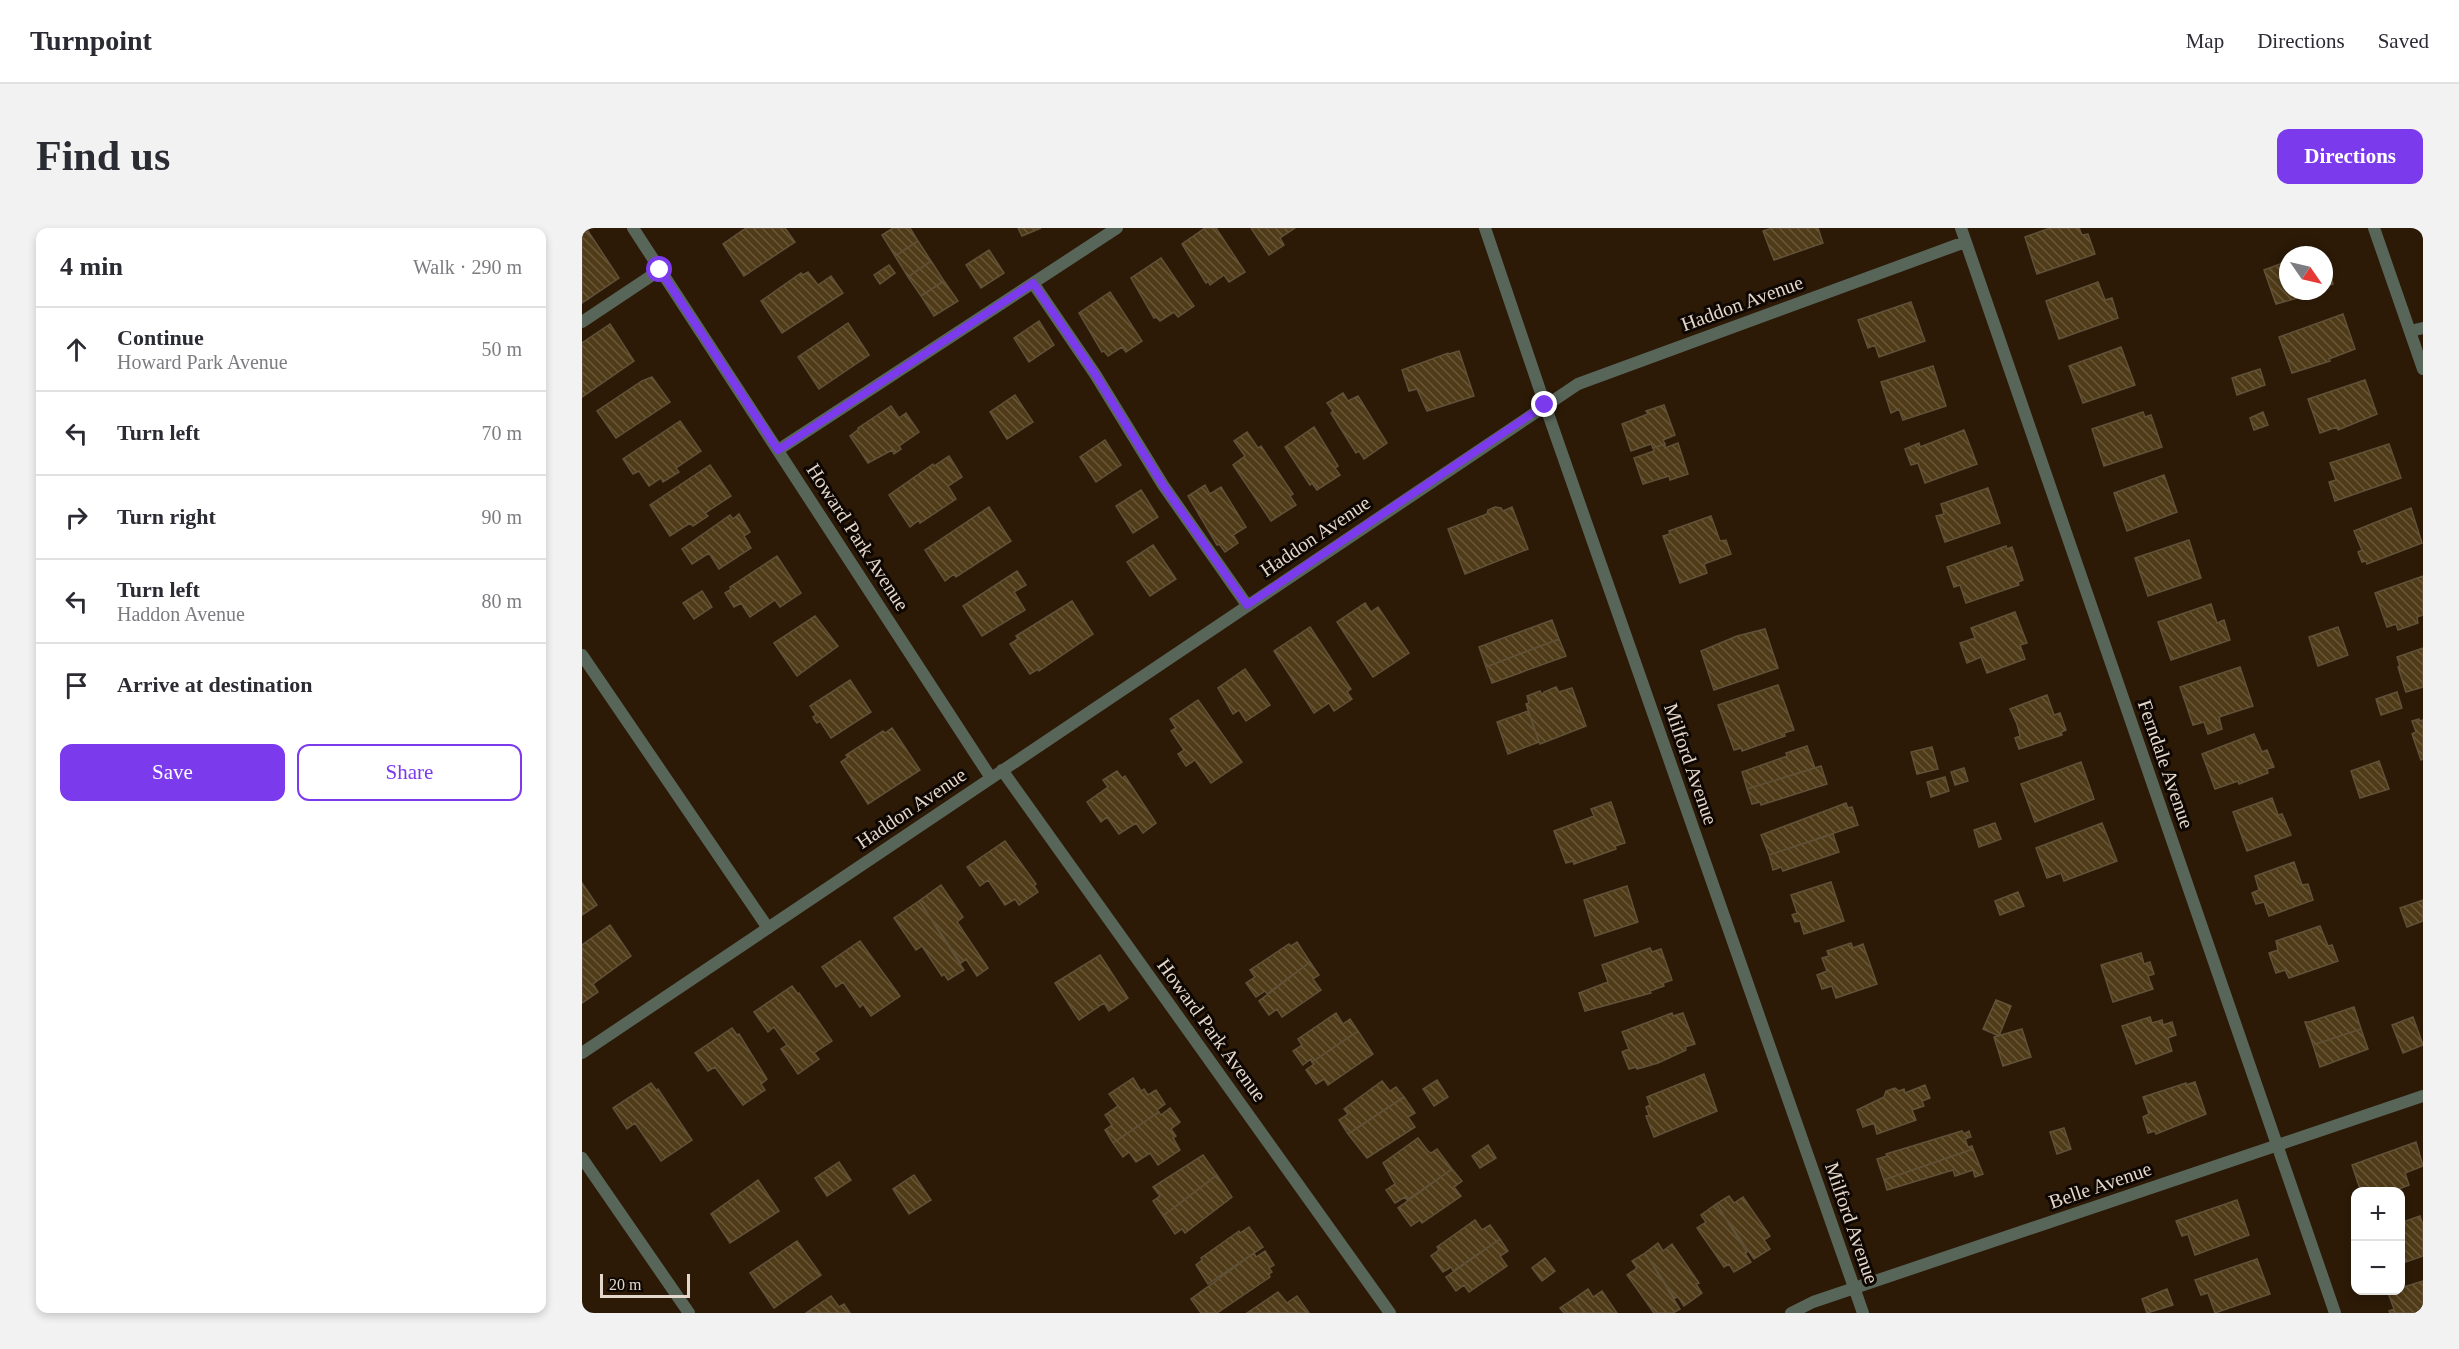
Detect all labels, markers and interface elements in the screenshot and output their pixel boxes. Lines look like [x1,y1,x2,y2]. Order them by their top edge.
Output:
text: Turnpoint [30,25,152,56]
text: Map [2186,29,2224,53]
text: Directions [2257,29,2345,53]
text: Saved [2378,29,2429,53]
button: Directions [2277,129,2423,184]
text: Find us [36,133,170,179]
north arrow [2279,246,2333,300]
text: 4 min [60,252,123,281]
text: Walk · 290 m [413,256,522,278]
route start [646,256,672,282]
street label: Haddon Avenue [1678,271,1806,335]
text: Continue [117,325,204,350]
icon: ahead [60,333,93,366]
text: 50 m [481,338,522,360]
text: Howard Park Avenue [117,351,288,373]
route end [1531,391,1557,417]
icon: left [60,417,93,450]
text: Turn left [117,420,200,445]
text: 70 m [481,422,522,444]
street label: Howard Park Avenue [802,459,914,615]
street label: Haddon Avenue [1256,491,1374,581]
icon: right [60,501,93,534]
text: Turn right [117,504,216,529]
text: 90 m [481,506,522,528]
text: Turn left [117,577,200,602]
icon: left [60,585,93,618]
text: 80 m [481,590,522,612]
text: Haddon Avenue [117,603,245,625]
icon: arrive [60,669,93,702]
text: Arrive at destination [117,672,313,697]
street label: Ferndale Avenue [2134,697,2198,831]
street label: Milford Avenue [1660,700,1722,828]
button: Save [60,744,285,801]
button: Share [297,744,522,801]
street label: Haddon Avenue [852,763,970,853]
street label: Howard Park Avenue [1153,954,1271,1106]
street label: Belle Avenue [2046,1157,2154,1213]
street label: Milford Avenue [1821,1159,1883,1287]
map controls [2351,1187,2405,1295]
button: + [2351,1187,2405,1241]
button: − [2351,1241,2405,1295]
scale bar [600,1271,690,1298]
text: 20 m [609,1276,641,1293]

